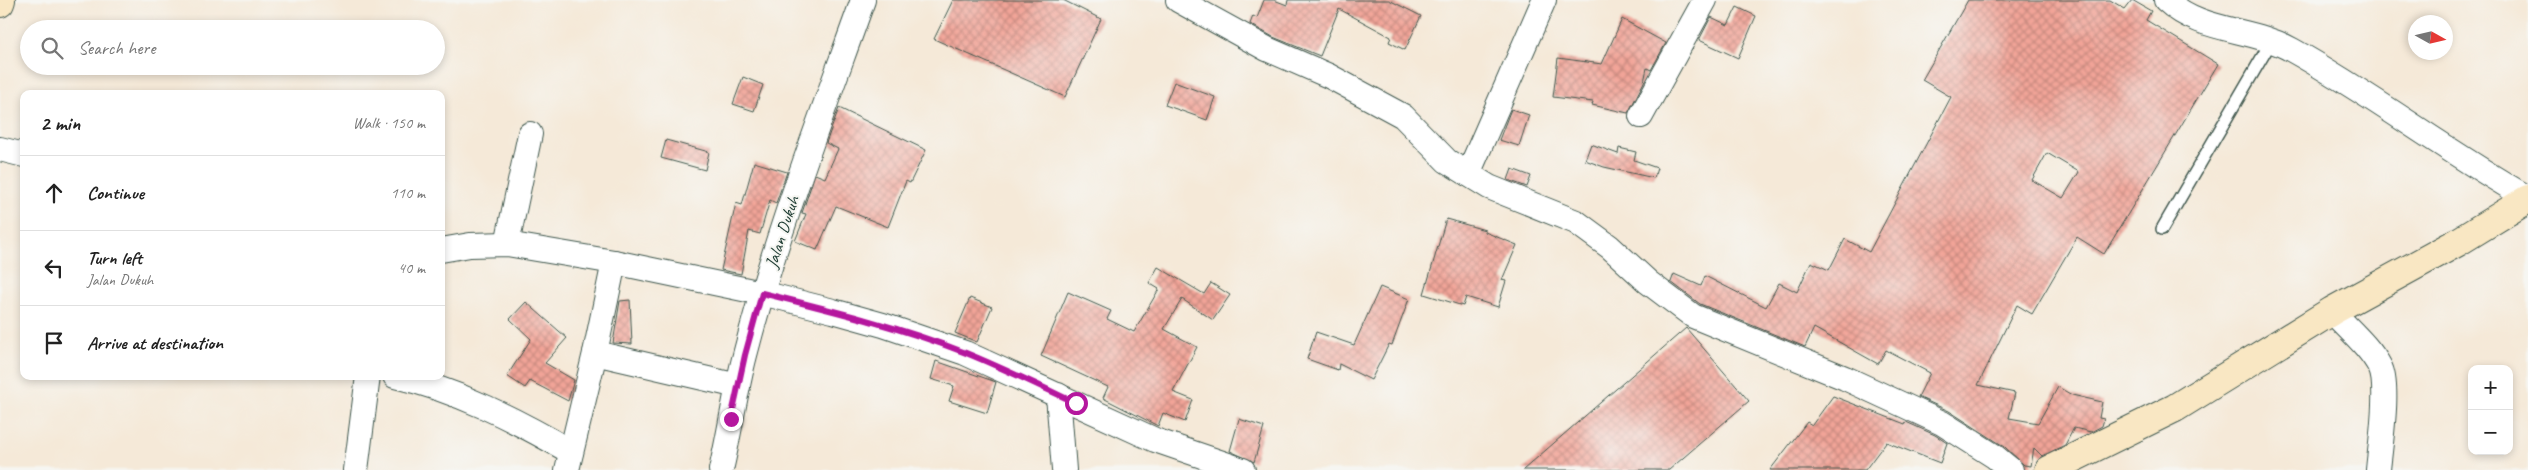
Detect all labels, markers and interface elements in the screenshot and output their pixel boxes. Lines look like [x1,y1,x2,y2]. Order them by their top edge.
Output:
north arrow [2408,15,2453,60]
search box [20,20,445,75]
icon: search [38,34,66,62]
text: Search here [78,36,155,60]
text: 2 min [40,110,80,136]
text: Walk · 150 m [353,113,425,133]
icon: ahead [40,179,68,207]
text: Continue [87,181,144,205]
text: 110 m [391,183,425,203]
street label: Jalan Dukuh [760,192,804,272]
text: Turn left [87,246,142,270]
icon: left [40,254,68,282]
text: 40 m [398,258,425,278]
text: Jalan Dukuh [87,270,153,290]
icon: arrive [40,329,68,357]
text: Arrive at destination [87,331,223,355]
map controls [2468,365,2513,455]
button: + [2468,365,2513,410]
route start [1065,392,1088,415]
route end [720,408,743,431]
button: − [2468,410,2513,455]

